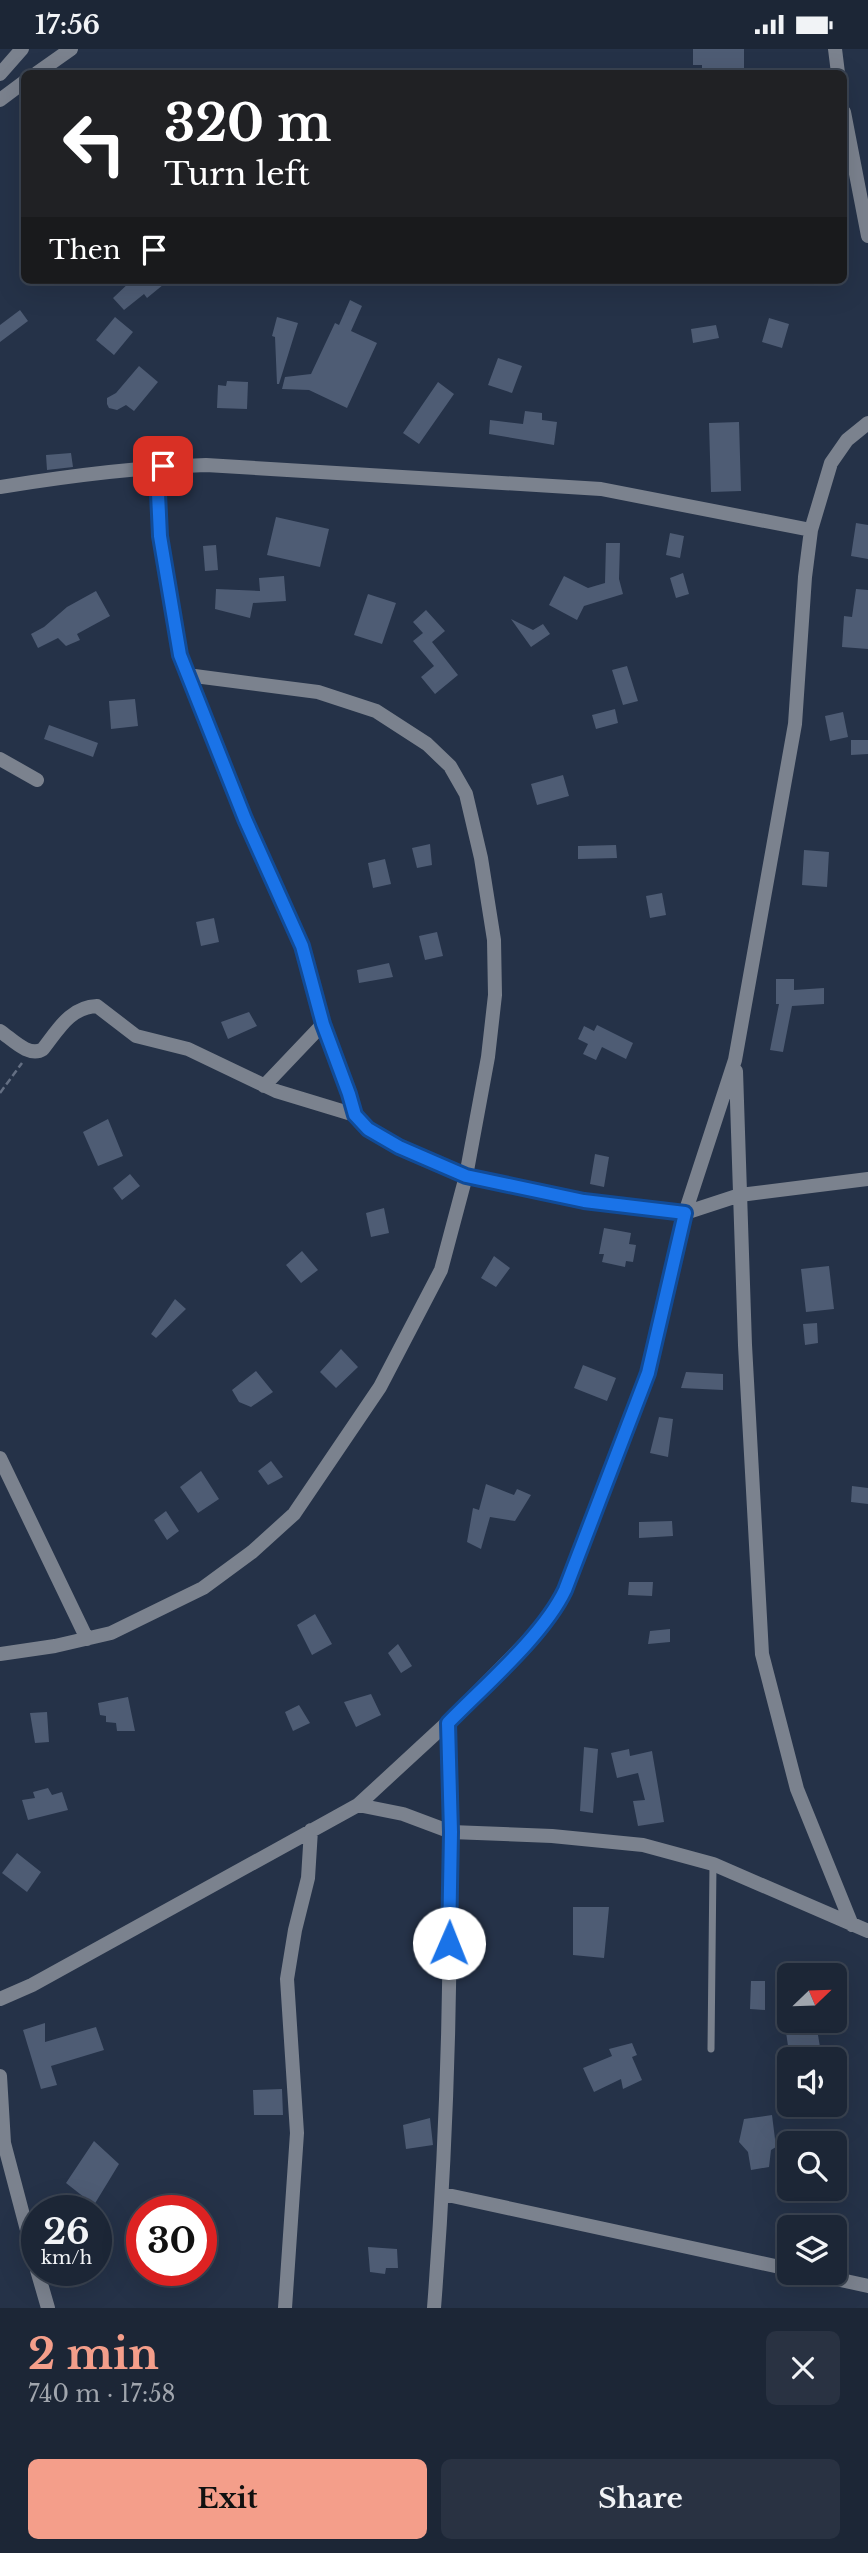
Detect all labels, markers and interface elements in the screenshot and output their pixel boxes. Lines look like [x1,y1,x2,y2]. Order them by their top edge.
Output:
text: 17:56 [35,9,100,41]
text: 320 m [164,93,331,154]
icon: left [49,98,140,189]
text: Turn left [164,154,310,194]
icon: arrive [135,231,173,269]
text: Then [49,234,121,266]
pin [133,436,193,496]
icon: arrive [144,447,182,485]
position arrow [412,1906,486,1980]
north arrow [777,1963,847,2033]
map controls [777,1963,847,2285]
button: sound [777,2047,847,2117]
button: search [777,2131,847,2201]
speed limit sign: 30 [126,2195,217,2286]
text: 26 [43,2210,90,2253]
button: layers [777,2215,847,2285]
text: km/h [41,2247,92,2269]
text: 2 min [28,2328,159,2380]
button: close [766,2331,840,2405]
text: 740 m · 17:58 [28,2380,175,2408]
button: Exit [28,2459,427,2539]
button: Share [441,2459,840,2539]

